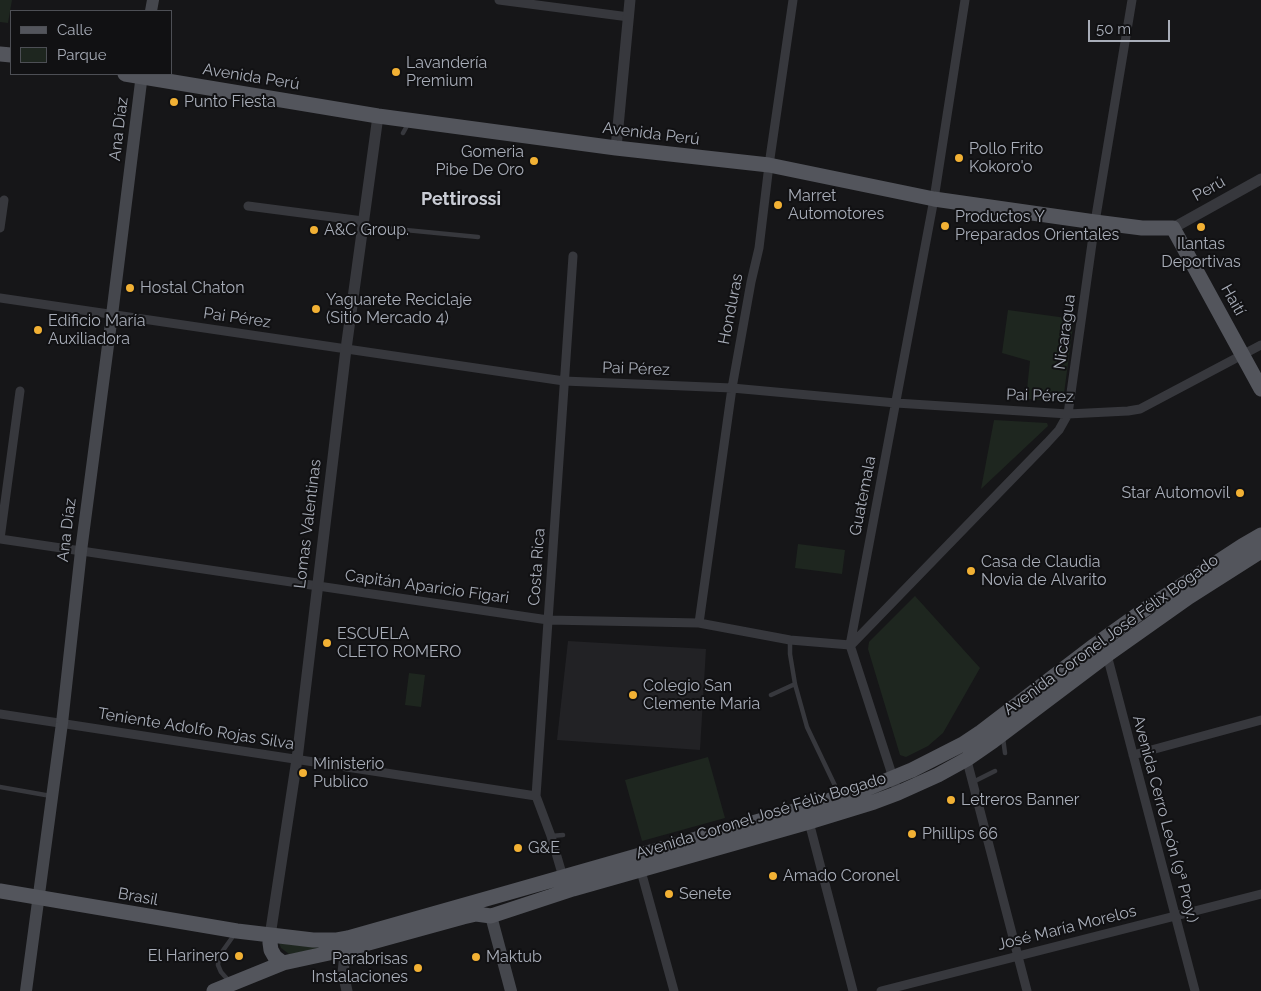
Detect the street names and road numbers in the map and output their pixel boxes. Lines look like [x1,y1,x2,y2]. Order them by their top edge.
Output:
street label: Avenida Perú [201,60,301,94]
street label: Ana Díaz [106,96,132,162]
street label: Avenida Perú [601,119,701,149]
street label: Perú [1189,172,1229,206]
street label: Honduras [715,272,747,346]
street label: Haití [1217,281,1249,319]
street label: Nicaragua [1050,293,1080,371]
street label: Pai Pérez [202,304,272,332]
street label: Pai Pérez [602,358,670,380]
street label: Pai Pérez [1006,385,1074,407]
street label: Guatemala [846,455,880,537]
street label: Lomas Valentinas [291,458,325,590]
street label: Ana Díaz [54,497,80,563]
street label: Costa Rica [525,528,549,606]
street label: Avenida Coronel José Félix Bogado [1000,551,1222,719]
street label: Capitán Aparicio Figari [344,566,510,608]
street label: Teniente Adolfo Rojas Silva [96,704,296,754]
street label: Avenida Cerro León (9ª Proy.) [1128,713,1202,925]
street label: Avenida Coronel José Félix Bogado [633,769,889,863]
street label: Brasil [116,884,160,910]
street label: José María Morelos [995,901,1139,955]

